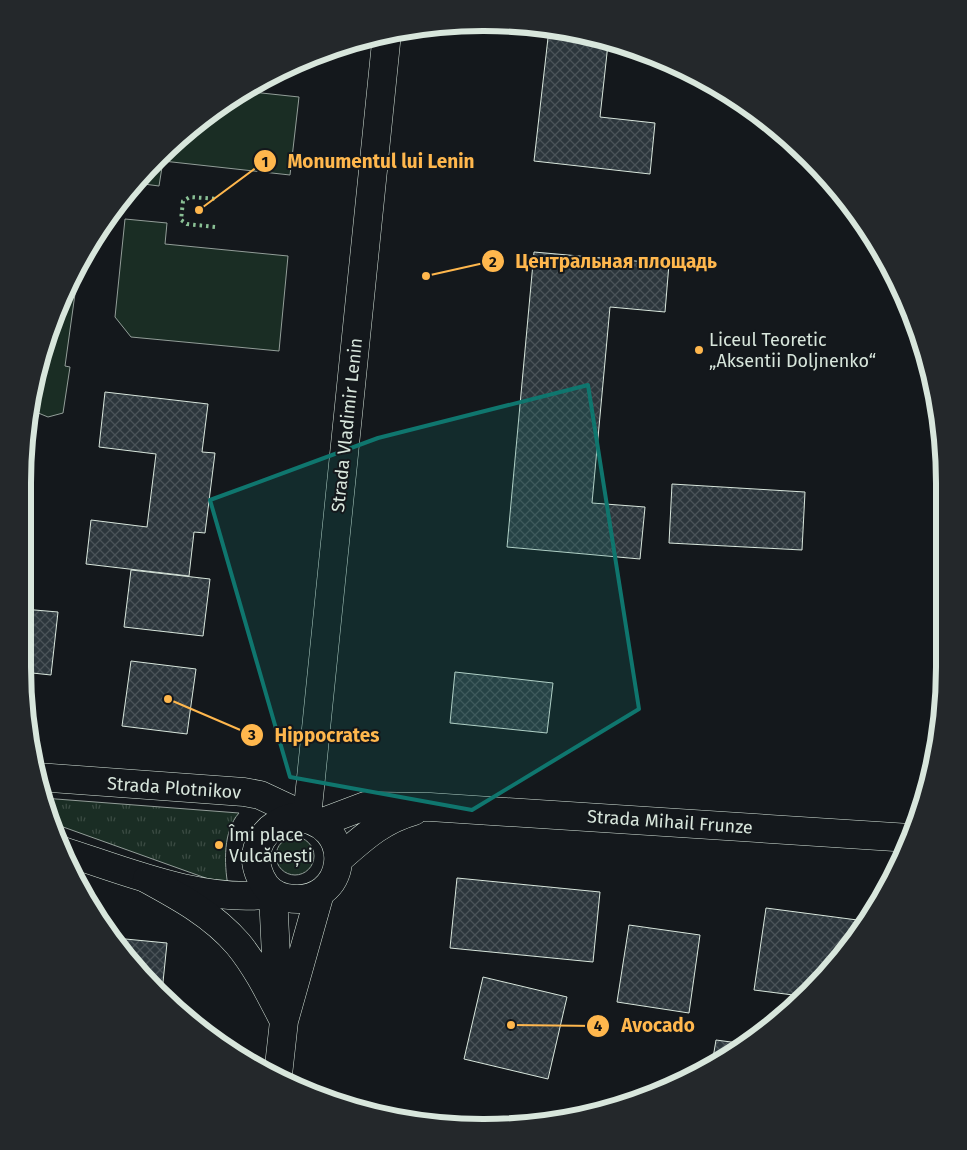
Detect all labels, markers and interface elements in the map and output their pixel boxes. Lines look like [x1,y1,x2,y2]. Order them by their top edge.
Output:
callout: Monumentul lui Lenin [253,144,485,178]
text: Monumentul lui Lenin [287,150,475,173]
text: 1 [262,153,268,171]
callout: Центральная площадь [480,244,727,278]
text: Центральная площадь [515,250,717,273]
text: 2 [489,253,497,271]
place label: Liceul Teoretic „Aksentii Doljnenko“ [709,329,876,372]
street label: Strada Vladimir Lenin [327,337,367,513]
marker: Liceul Teoretic „Aksentii Doljnenko“ [693,344,705,356]
callout: Hippocrates [239,718,389,752]
text: Hippocrates [275,724,379,747]
text: 3 [247,726,256,744]
street label: Strada Plotnikov [106,772,242,804]
street label: Strada Mihail Frunze [586,805,754,839]
place label: Îmi place Vulcănești [228,824,313,868]
marker: Îmi place Vulcănești [213,839,225,851]
callout: Avocado [586,1009,704,1043]
text: Avocado [620,1014,695,1037]
text: 4 [594,1017,603,1035]

